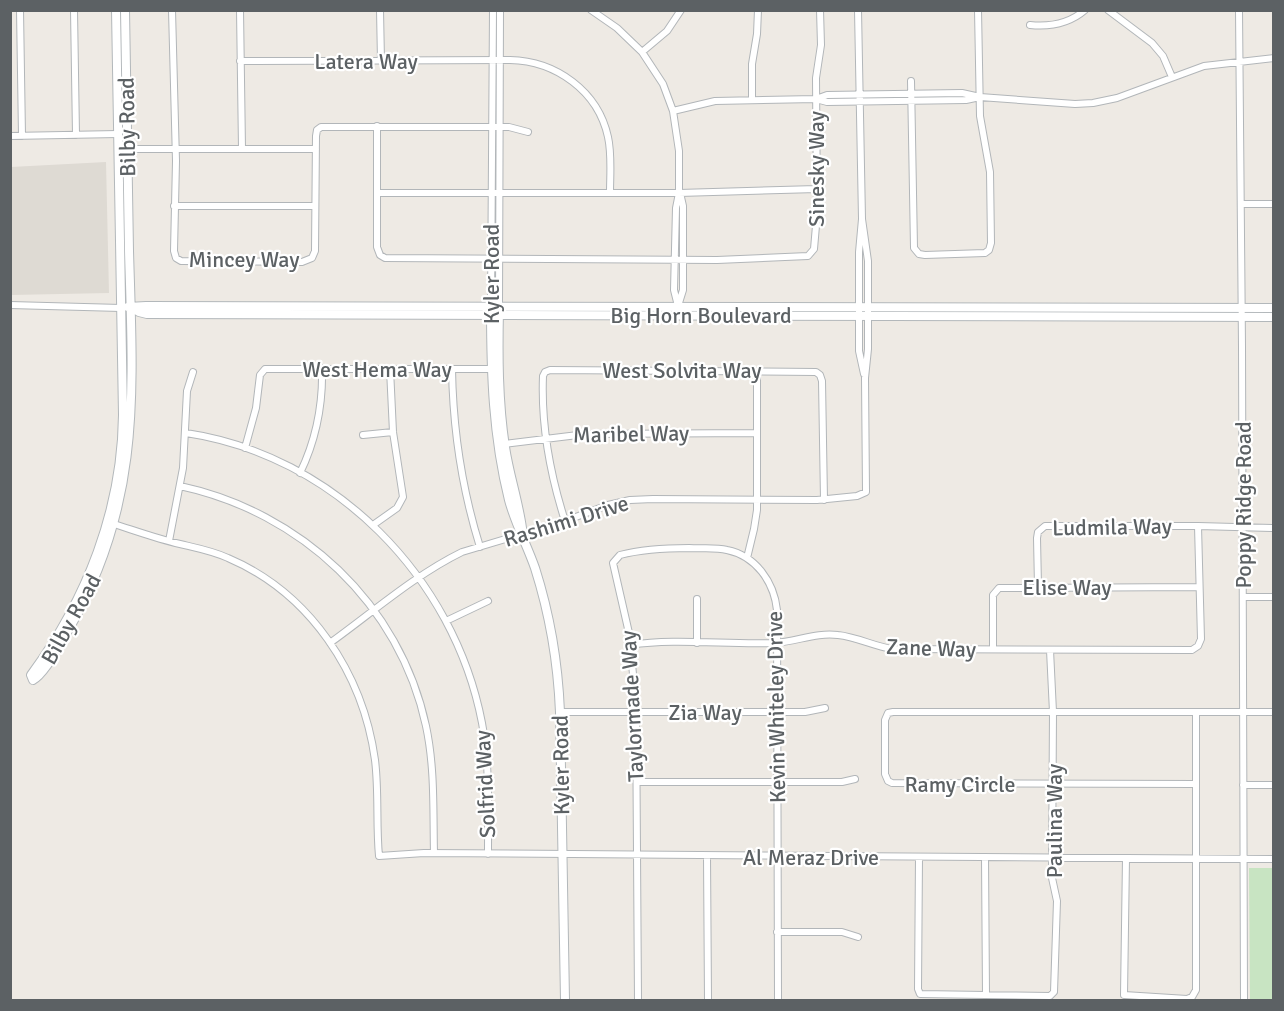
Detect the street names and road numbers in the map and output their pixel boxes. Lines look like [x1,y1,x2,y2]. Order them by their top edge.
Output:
street label: Latera Way [314,48,419,75]
street label: Bilby Road [113,77,141,177]
street label: Sinesky Way [803,110,830,227]
street label: Kyler Road [478,224,505,324]
street label: Mincey Way [189,246,300,273]
street label: Big Horn Boulevard [610,302,792,329]
street label: West Hema Way [302,356,452,383]
street label: West Solvita Way [602,357,762,384]
street label: Maribel Way [573,419,690,449]
street label: Poppy Ridge Road [1230,421,1257,589]
street label: Rashimi Drive [500,489,632,553]
street label: Ludmila Way [1052,512,1173,542]
street label: Bilby Road [35,569,107,669]
street label: Elise Way [1022,574,1112,601]
street label: Kevin Whiteley Drive [761,611,791,803]
street label: Taylormade Way [615,629,649,782]
street label: Zane Way [886,633,977,663]
street label: Zia Way [668,699,742,726]
street label: Kyler Road [547,715,575,815]
street label: Solfrid Way [469,729,501,838]
street label: Paulina Way [1041,763,1068,878]
street label: Ramy Circle [904,771,1016,798]
street label: Al Meraz Drive [743,844,879,871]

